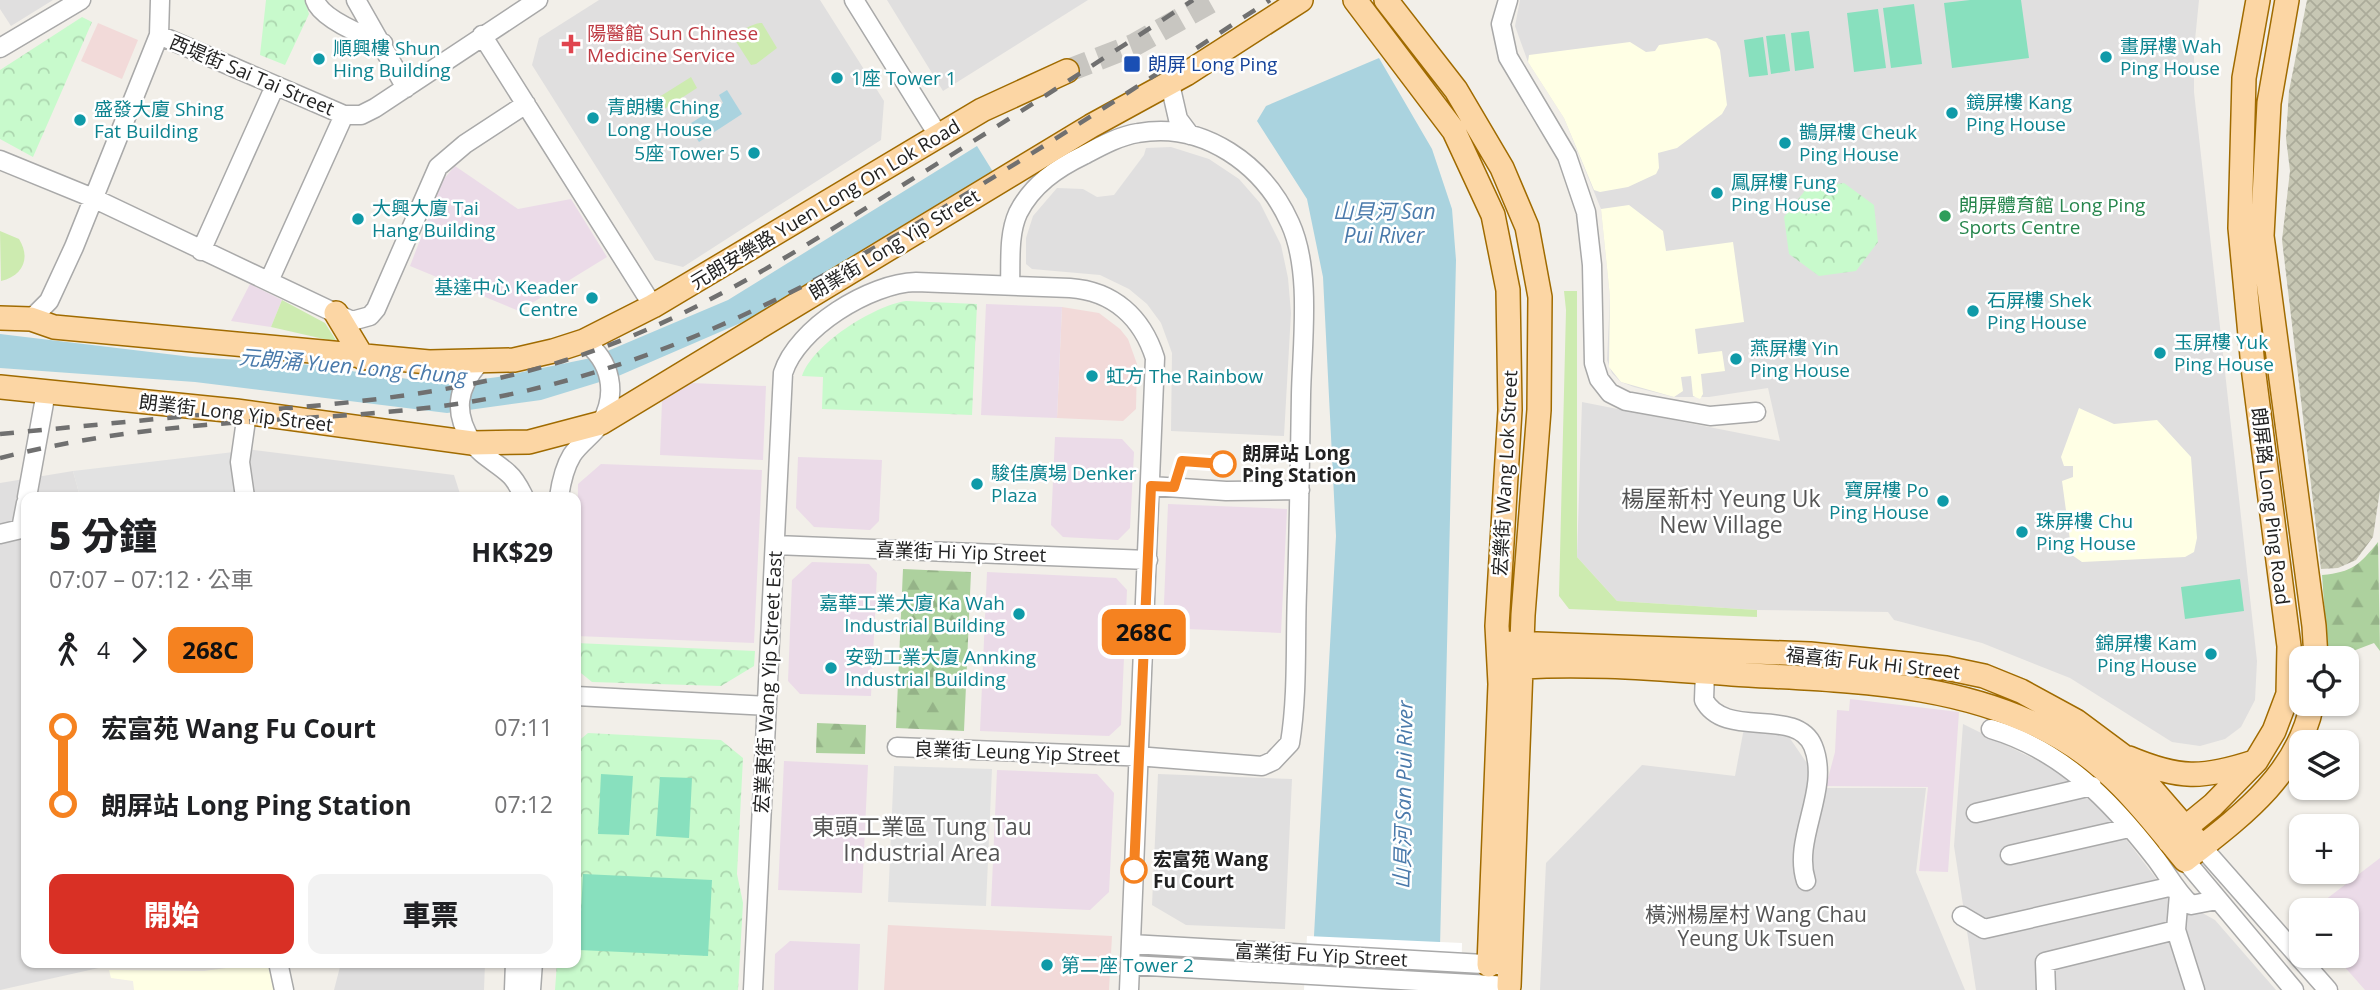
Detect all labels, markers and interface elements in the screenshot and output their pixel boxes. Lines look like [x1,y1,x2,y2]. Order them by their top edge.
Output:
place label: 陽醫館 Sun Chinese Medicine Service [587,20,758,68]
street label: 西堤街 Sai Tai Street [166,29,339,122]
place label: 畫屏樓 Wah Ping House [2120,33,2222,81]
marker: 陽醫館 Sun Chinese Medicine Service [561,34,581,54]
place label: 順興樓 Shun Hing Building [333,35,451,83]
marker: 畫屏樓 Wah Ping House [2098,49,2114,65]
marker: 順興樓 Shun Hing Building [311,51,327,67]
place label: 朗屏 Long Ping [1148,51,1277,77]
marker: 朗屏 Long Ping [1122,54,1142,74]
place label: 1座 Tower 1 [851,65,957,91]
marker: 1座 Tower 1 [829,70,845,86]
place label: 鏡屏樓 Kang Ping House [1966,89,2072,137]
place label: 青朗樓 Ching Long House [607,94,719,142]
place label: 盛發大廈 Shing Fat Building [94,96,224,144]
marker: 鏡屏樓 Kang Ping House [1944,105,1960,121]
marker: 青朗樓 Ching Long House [585,110,601,126]
marker: 盛發大廈 Shing Fat Building [72,112,88,128]
street label: 元朗安樂路 Yuen Long On Lok Road [685,113,965,295]
place label: 鵲屏樓 Cheuk Ping House [1799,119,1917,167]
marker: 鵲屏樓 Cheuk Ping House [1777,135,1793,151]
place label: 5座 Tower 5 [634,140,740,166]
marker: 5座 Tower 5 [746,145,762,161]
place label: 鳳屏樓 Fung Ping House [1731,169,1836,217]
street label: 朗業街 Long Yip Street [804,182,985,305]
marker: 鳳屏樓 Fung Ping House [1709,185,1725,201]
place label: 朗屏體育館 Long Ping Sports Centre [1959,192,2145,240]
place label: 大興大廈 Tai Hang Building [372,195,495,243]
water label: 山貝河 San Pui River [1332,197,1436,249]
marker: 朗屏體育館 Long Ping Sports Centre [1937,208,1953,224]
marker: 大興大廈 Tai Hang Building [350,211,366,227]
place label: 基達中心 Keader Centre [434,274,578,322]
place label: 石屏樓 Shek Ping House [1987,287,2092,335]
marker: 基達中心 Keader Centre [584,290,600,306]
marker: 石屏樓 Shek Ping House [1965,303,1981,319]
place label: 玉屏樓 Yuk Ping House [2174,329,2274,377]
place label: 燕屏樓 Yin Ping House [1750,335,1850,383]
water label: 元朗涌 Yuen Long Chung [238,342,469,390]
marker: 玉屏樓 Yuk Ping House [2152,345,2168,361]
marker: 燕屏樓 Yin Ping House [1728,351,1744,367]
place label: 虹方 The Rainbow [1106,363,1263,389]
marker: 虹方 The Rainbow [1084,368,1100,384]
street label: 宏樂街 Wang Lok Street [1487,369,1523,577]
street label: 朗業街 Long Yip Street [138,388,335,438]
street label: 朗屏路 Long Ping Road [2246,406,2296,606]
place label: 朗屏站 Long Ping Station [1242,440,1356,488]
marker: 朗屏站 Long Ping Station [1210,451,1236,477]
place label: 駿佳廣場 Denker Plaza [991,460,1137,508]
marker: 駿佳廣場 Denker Plaza [969,476,985,492]
place label: 寶屏樓 Po Ping House [1829,477,1929,525]
district label: 楊屋新村 Yeung Uk New Village [1621,482,1821,540]
marker: 寶屏樓 Po Ping House [1935,493,1951,509]
place label: 珠屏樓 Chu Ping House [2036,508,2136,556]
text: 5 分鐘 [49,509,157,561]
marker: 珠屏樓 Chu Ping House [2014,524,2030,540]
text: HK$29 [471,534,553,570]
street label: 喜業街 Hi Yip Street [875,536,1047,568]
street label: 宏業東街 Wang Yip Street East [748,550,788,814]
text: 07:07 – 07:12 · 公車 [49,563,254,595]
place label: 嘉華工業大廈 Ka Wah Industrial Building [819,590,1005,638]
marker: 嘉華工業大廈 Ka Wah Industrial Building [1011,606,1027,622]
line badge: 268C [1095,609,1193,655]
text: 268C [1116,615,1172,648]
place label: 錦屏樓 Kam Ping House [2095,630,2197,678]
icon: walk [49,631,87,669]
icon: forward [120,631,158,669]
text: 268C [182,633,239,666]
text: 4 [97,634,110,666]
street label: 福喜街 Fuk Hi Street [1785,641,1962,685]
place label: 安勁工業大廈 Annking Industrial Building [845,644,1036,692]
marker: 錦屏樓 Kam Ping House [2203,646,2219,662]
map controls [2289,646,2359,968]
button: locate [2289,646,2359,716]
marker: 安勁工業大廈 Annking Industrial Building [823,660,839,676]
water label: 山貝河 San Pui River [1387,700,1419,890]
text: 宏富苑 Wang Fu Court [101,710,376,746]
text: 07:11 [494,711,553,743]
button: layers [2289,730,2359,800]
street label: 良業街 Leung Yip Street [914,735,1121,769]
text: 朗屏站 Long Ping Station [101,787,412,823]
text: 07:12 [494,788,553,820]
district label: 東頭工業區 Tung Tau Industrial Area [812,810,1032,868]
button: + [2289,814,2359,884]
place label: 宏富苑 Wang Fu Court [1153,846,1268,894]
marker: 宏富苑 Wang Fu Court [1121,857,1147,883]
button: 開始 [49,874,294,954]
button: 車票 [308,874,553,954]
button: − [2289,898,2359,968]
district label: 橫洲楊屋村 Wang Chau Yeung Uk Tsuen [1645,900,1867,952]
street label: 富業街 Fu Yip Street [1234,937,1408,973]
place label: 第二座 Tower 2 [1061,952,1194,978]
marker: 第二座 Tower 2 [1039,957,1055,973]

